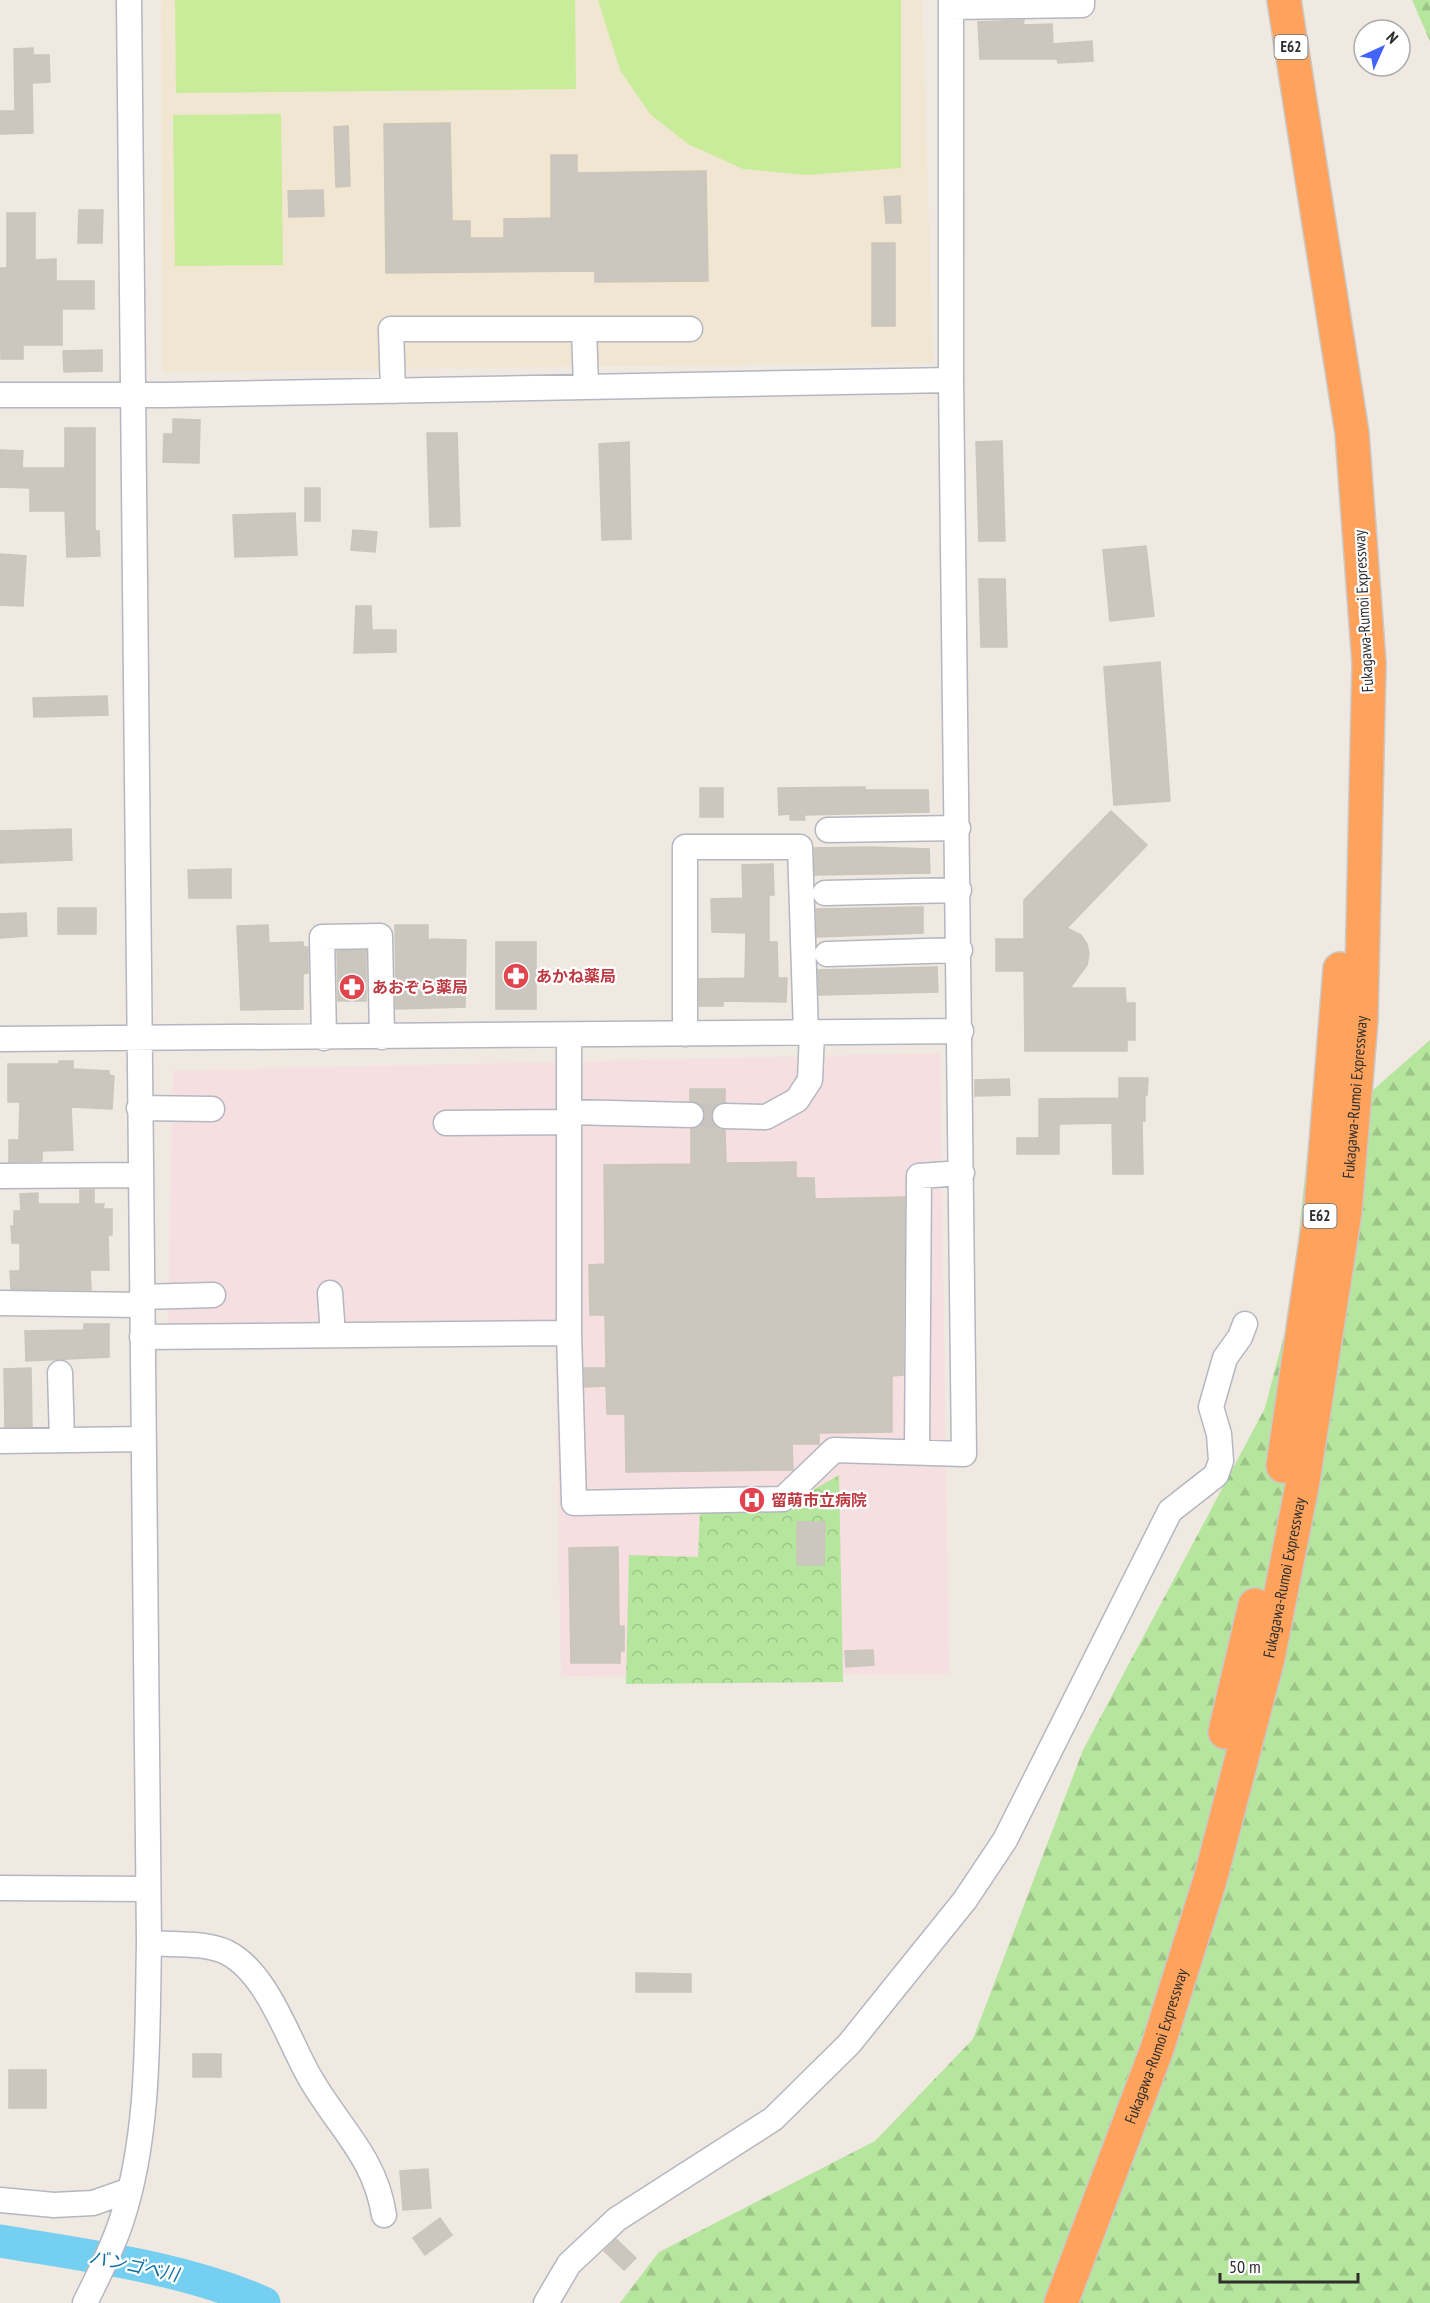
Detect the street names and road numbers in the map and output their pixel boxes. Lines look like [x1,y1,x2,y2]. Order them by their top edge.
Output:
road number: E62 [1274,35,1308,59]
street label: Fukagawa-Rumoi Expressway [1349,529,1377,693]
street label: Fukagawa-Rumoi Expressway [1338,1016,1371,1179]
road number: E62 [1304,1204,1336,1228]
street label: Fukagawa-Rumoi Expressway [1258,1496,1310,1660]
street label: Fukagawa-Rumoi Expressway [1120,1966,1192,2127]

